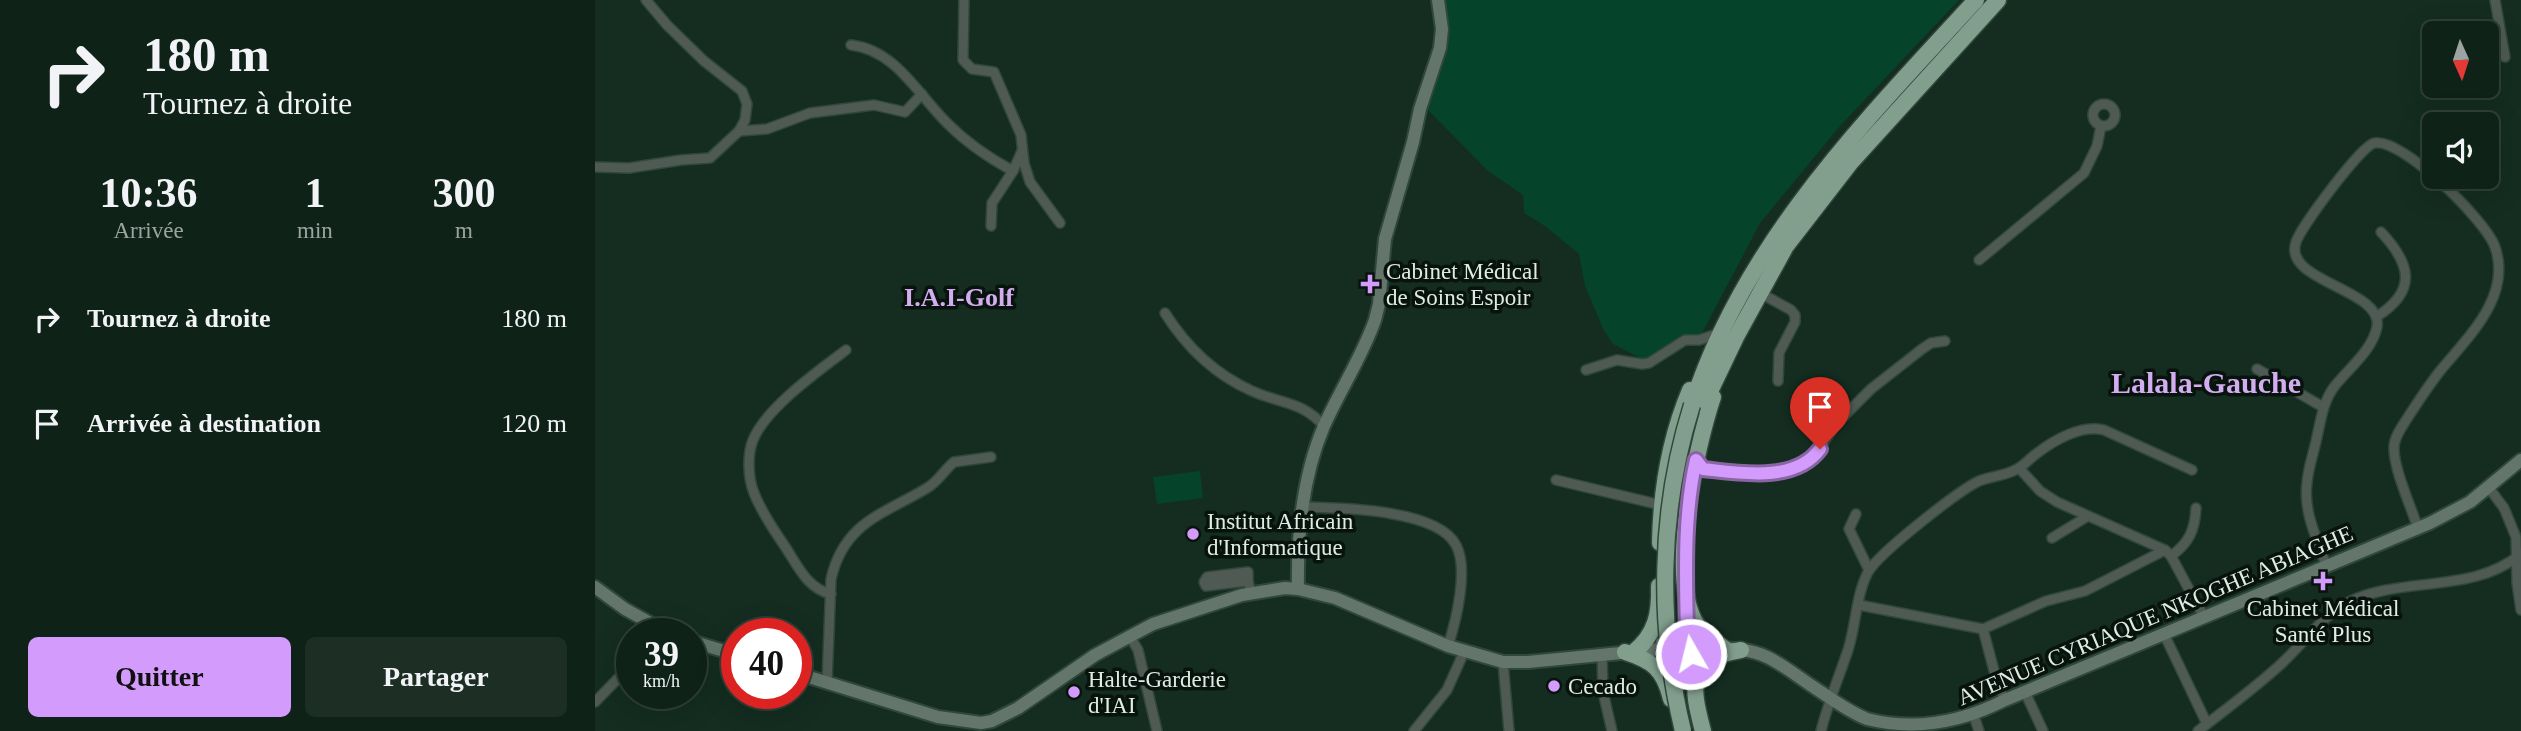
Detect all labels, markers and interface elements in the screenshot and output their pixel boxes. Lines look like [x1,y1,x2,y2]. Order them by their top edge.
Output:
north arrow [2422,21,2499,98]
map controls [2422,21,2499,189]
text: 180 m [143,27,270,82]
icon: right [28,28,119,119]
text: Tournez à droite [143,85,352,121]
button: sound [2422,112,2499,189]
text: 10:36 [100,170,198,216]
text: 1 [304,170,325,216]
text: 300 [432,170,495,216]
text: Arrivée [113,218,184,243]
text: min [297,218,333,243]
text: m [455,218,473,243]
place label: Cabinet Médical de Soins Espoir [1386,259,1539,310]
marker: Cabinet Médical de Soins Espoir [1360,274,1380,294]
district label: I.A.I-Golf [904,283,1014,312]
icon: right [28,300,66,338]
text: Tournez à droite [87,304,270,333]
text: 180 m [501,304,567,333]
district label: Lalala-Gauche [2111,366,2301,399]
pin [1790,377,1850,449]
icon: arrive [1801,388,1839,426]
icon: arrive [28,405,66,443]
text: Arrivée à destination [87,409,321,438]
text: 120 m [501,409,567,438]
place label: Institut Africain d'Informatique [1207,509,1354,560]
street label: AVENUE CYRIAQUE NKOGHE ABIAGHE [1954,521,2357,710]
marker: Institut Africain d'Informatique [1185,526,1201,542]
marker: Cabinet Médical Santé Plus [2313,571,2333,591]
place label: Cabinet Médical Santé Plus [2247,596,2399,647]
position arrow [1654,617,1728,691]
speed limit sign: 40 [721,618,812,709]
text: 39 [644,635,679,674]
button: Quitter [28,637,291,717]
button: Partager [305,637,567,717]
place label: Halte-Garderie d'IAI [1088,667,1226,718]
text: km/h [643,671,680,691]
place label: Cecado [1568,674,1637,699]
marker: Cecado [1546,678,1562,694]
marker: Halte-Garderie d'IAI [1066,684,1082,700]

